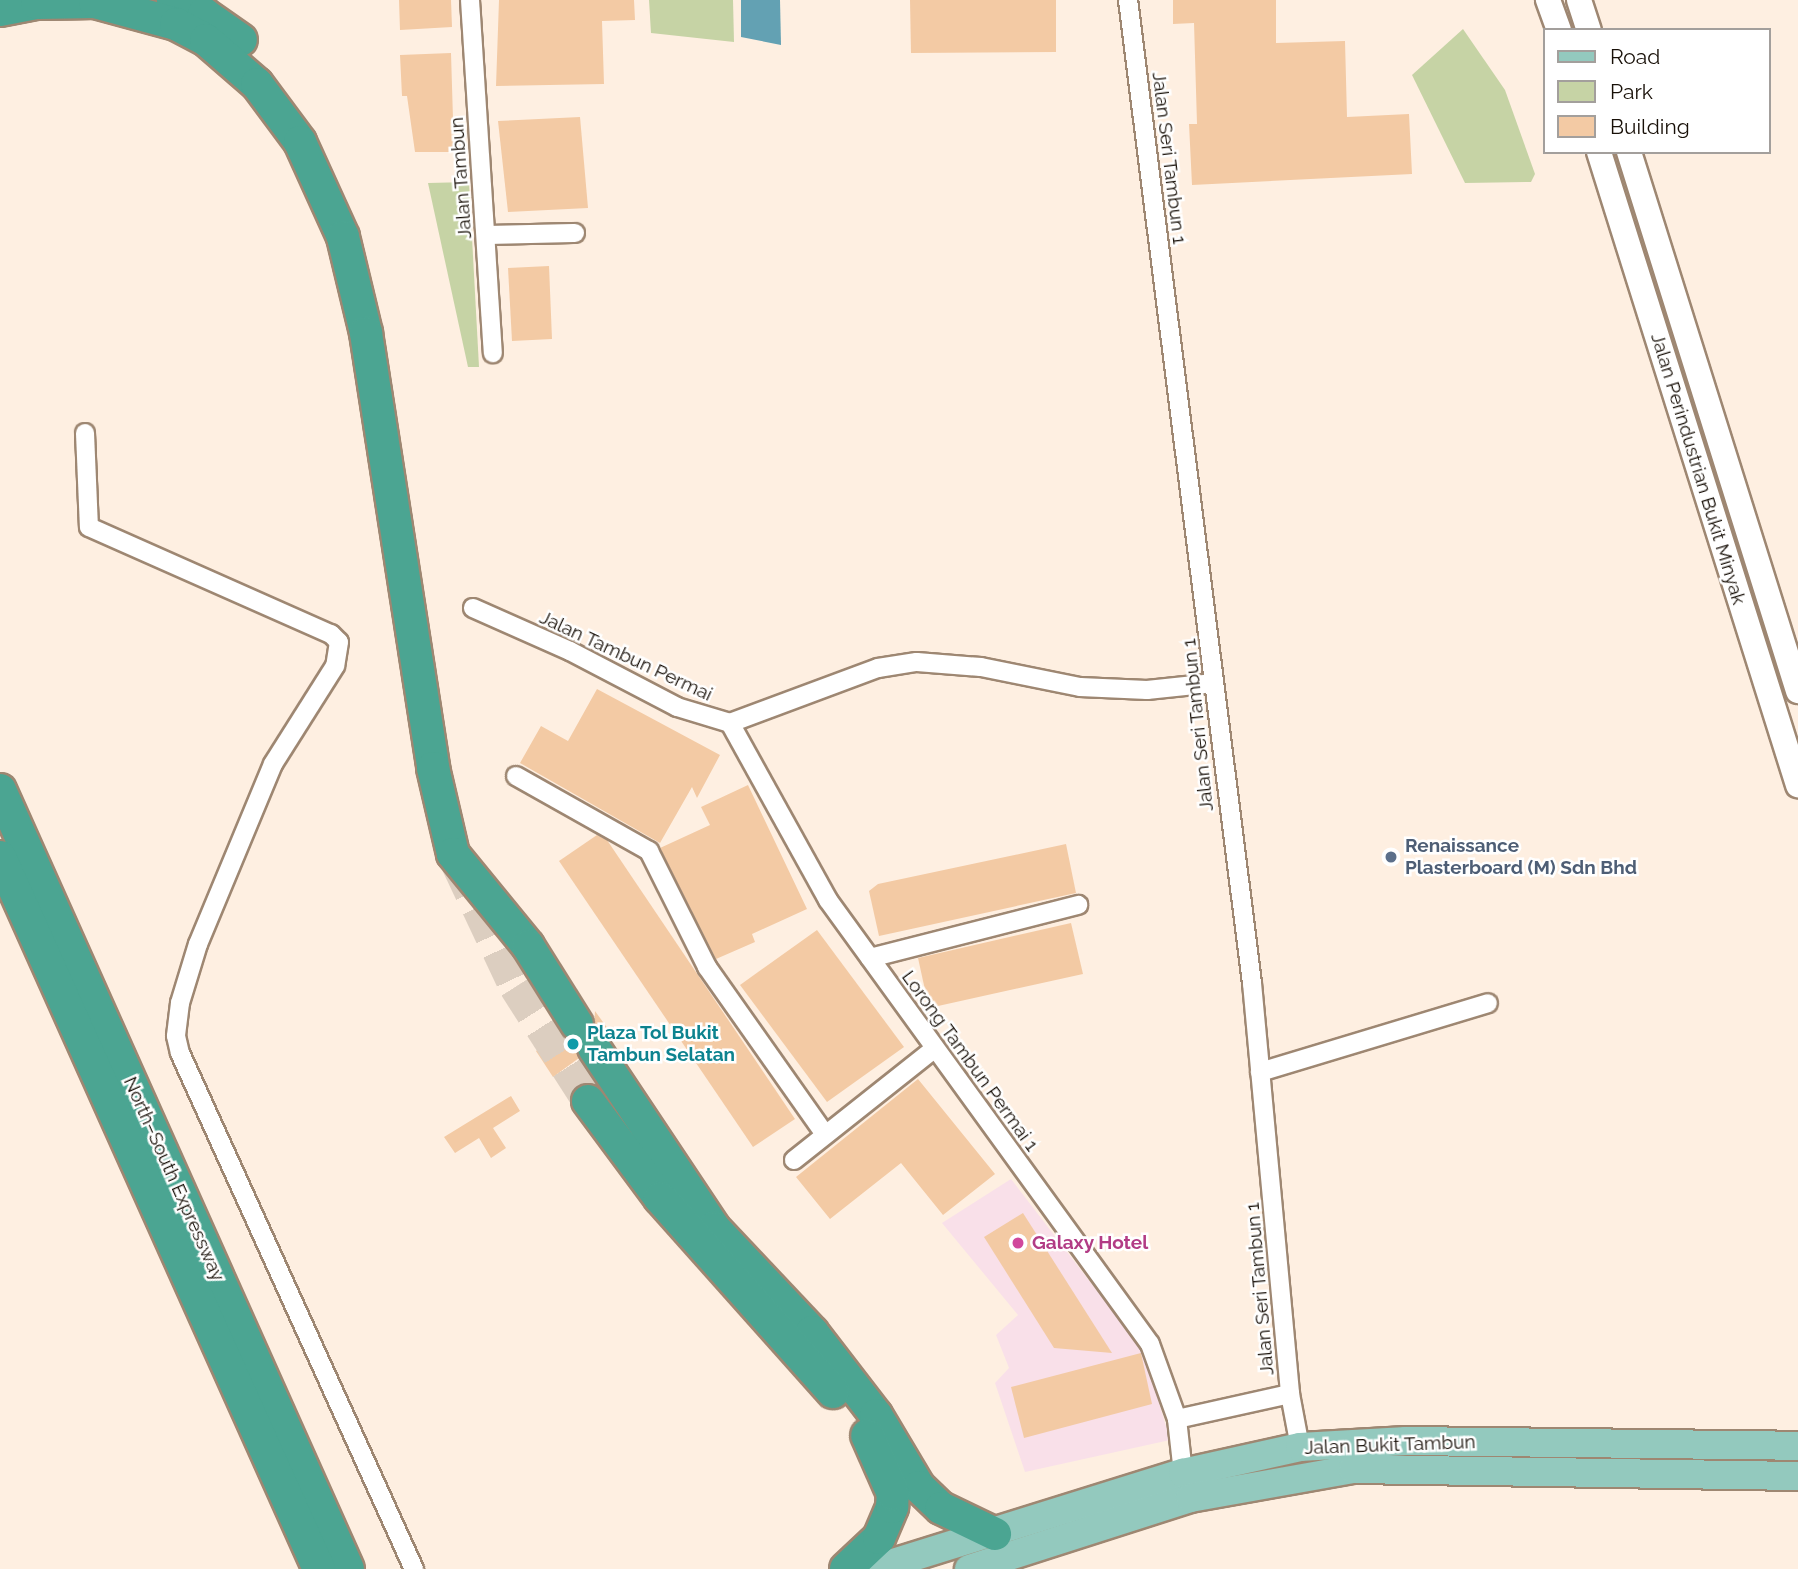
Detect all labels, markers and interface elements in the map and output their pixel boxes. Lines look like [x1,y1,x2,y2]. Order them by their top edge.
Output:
legend [1542,28,1770,154]
text: Road [1610,44,1660,69]
street label: Jalan Seri Tambun 1 [1147,70,1191,246]
text: Park [1610,79,1653,104]
text: Building [1610,114,1690,139]
street label: Jalan Tambun [445,116,477,240]
street label: Jalan Perindustrian Bukit Minyak [1646,330,1750,608]
street label: Jalan Tambun Permai [536,606,716,706]
street label: Jalan Seri Tambun 1 [1178,637,1218,813]
place label: Renaissance Plasterboard (M) Sdn Bhd [1405,835,1637,879]
marker: Renaissance Plasterboard (M) Sdn Bhd [1383,849,1399,865]
street label: Lorong Tambun Permai 1 [897,966,1043,1156]
place label: Plaza Tol Bukit Tambun Selatan [587,1022,735,1066]
marker: Plaza Tol Bukit Tambun Selatan [565,1036,581,1052]
street label: North–South Expressway [119,1073,229,1285]
street label: Jalan Seri Tambun 1 [1241,1202,1279,1376]
place label: Galaxy Hotel [1032,1232,1149,1254]
marker: Galaxy Hotel [1010,1235,1026,1251]
street label: Jalan Bukit Tambun [1304,1431,1476,1459]

